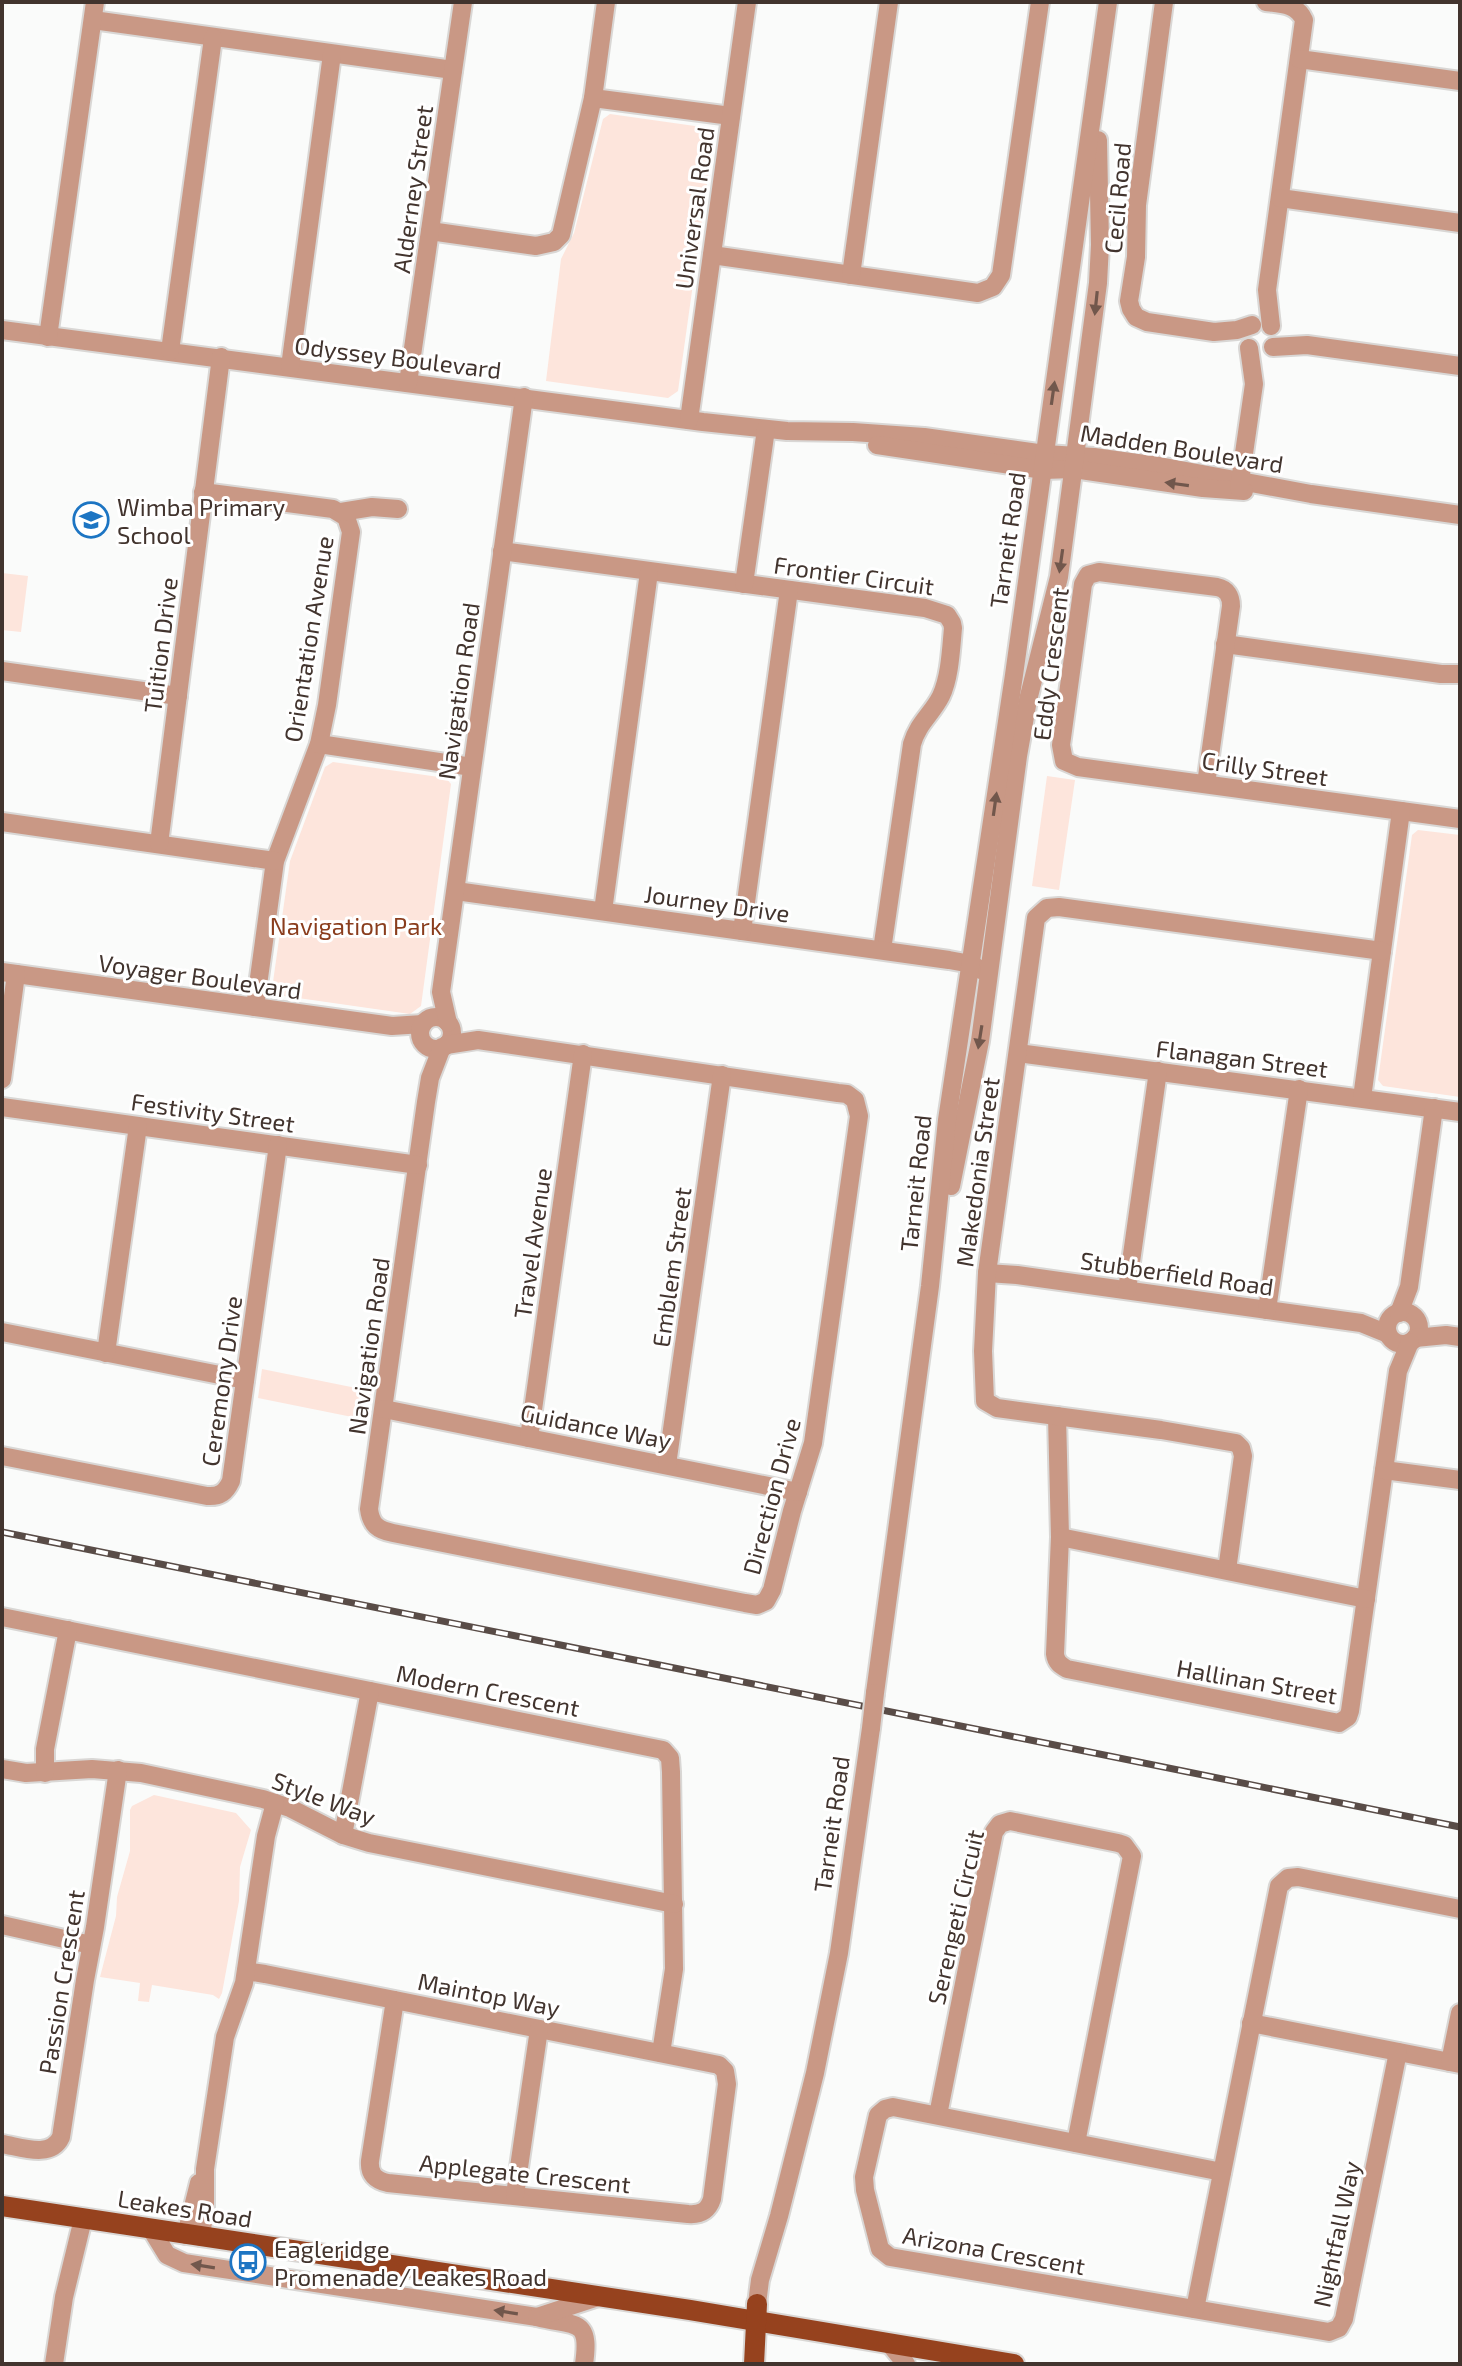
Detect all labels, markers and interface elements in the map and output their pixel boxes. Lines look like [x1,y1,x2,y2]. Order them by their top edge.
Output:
street label: Alderney Street [386,103,438,275]
street label: Universal Road [668,125,720,291]
street label: Cecil Road [1098,141,1136,255]
one-way arrow [1090,291,1103,316]
street label: Odyssey Boulevard [293,330,503,384]
one-way arrow [1047,380,1060,405]
street label: Madden Boulevard [1079,418,1285,478]
street label: Tarneit Road [983,470,1031,610]
one-way arrow [1164,477,1189,490]
place label: Wimba Primary School [117,492,285,549]
school or university icon: Wimba Primary School [72,501,110,539]
street label: Orientation Avenue [277,534,339,744]
street label: Frontier Circuit [772,549,936,601]
one-way arrow [1054,549,1067,574]
street label: Tuition Drive [137,576,183,714]
street label: Eddy Crescent [1026,586,1074,742]
street label: Navigation Road [431,601,485,781]
street label: Crilly Street [1200,745,1330,791]
one-way arrow [989,791,1002,816]
street label: Journey Drive [643,878,791,928]
park label: Navigation Park [270,911,442,940]
street label: Voyager Boulevard [97,947,303,1005]
one-way arrow [973,1025,986,1050]
street label: Flanagan Street [1154,1033,1330,1083]
street label: Makedonia Street [949,1075,1005,1269]
street label: Festivity Street [129,1086,297,1138]
street label: Tarneit Road [893,1113,937,1253]
street label: Travel Avenue [507,1166,557,1320]
street label: Emblem Street [645,1185,697,1349]
street label: Stubberfield Road [1078,1245,1276,1301]
street label: Navigation Road [341,1256,395,1436]
street label: Ceremony Drive [195,1294,247,1468]
street label: Guidance Way [518,1397,674,1455]
street label: Direction Drive [736,1415,806,1577]
street label: Hallinan Street [1174,1653,1340,1709]
street label: Modern Crescent [394,1658,582,1722]
street label: Tarneit Road [807,1754,855,1894]
street label: Style Way [268,1765,380,1831]
street label: Serengeti Circuit [921,1827,989,2007]
street label: Passion Crescent [32,1888,90,2076]
street label: Maintop Way [415,1966,563,2022]
street label: Applegate Crescent [418,2147,632,2199]
street label: Nightfall Way [1306,2158,1366,2310]
street label: Leakes Road [116,2183,254,2233]
street label: Arizona Crescent [901,2220,1087,2280]
place label: Eagleridge Promenade/Leakes Road [274,2234,547,2291]
bus stop icon: Eagleridge Promenade/Leakes Road [229,2243,267,2281]
one-way arrow [190,2259,215,2272]
one-way arrow [493,2305,518,2318]

